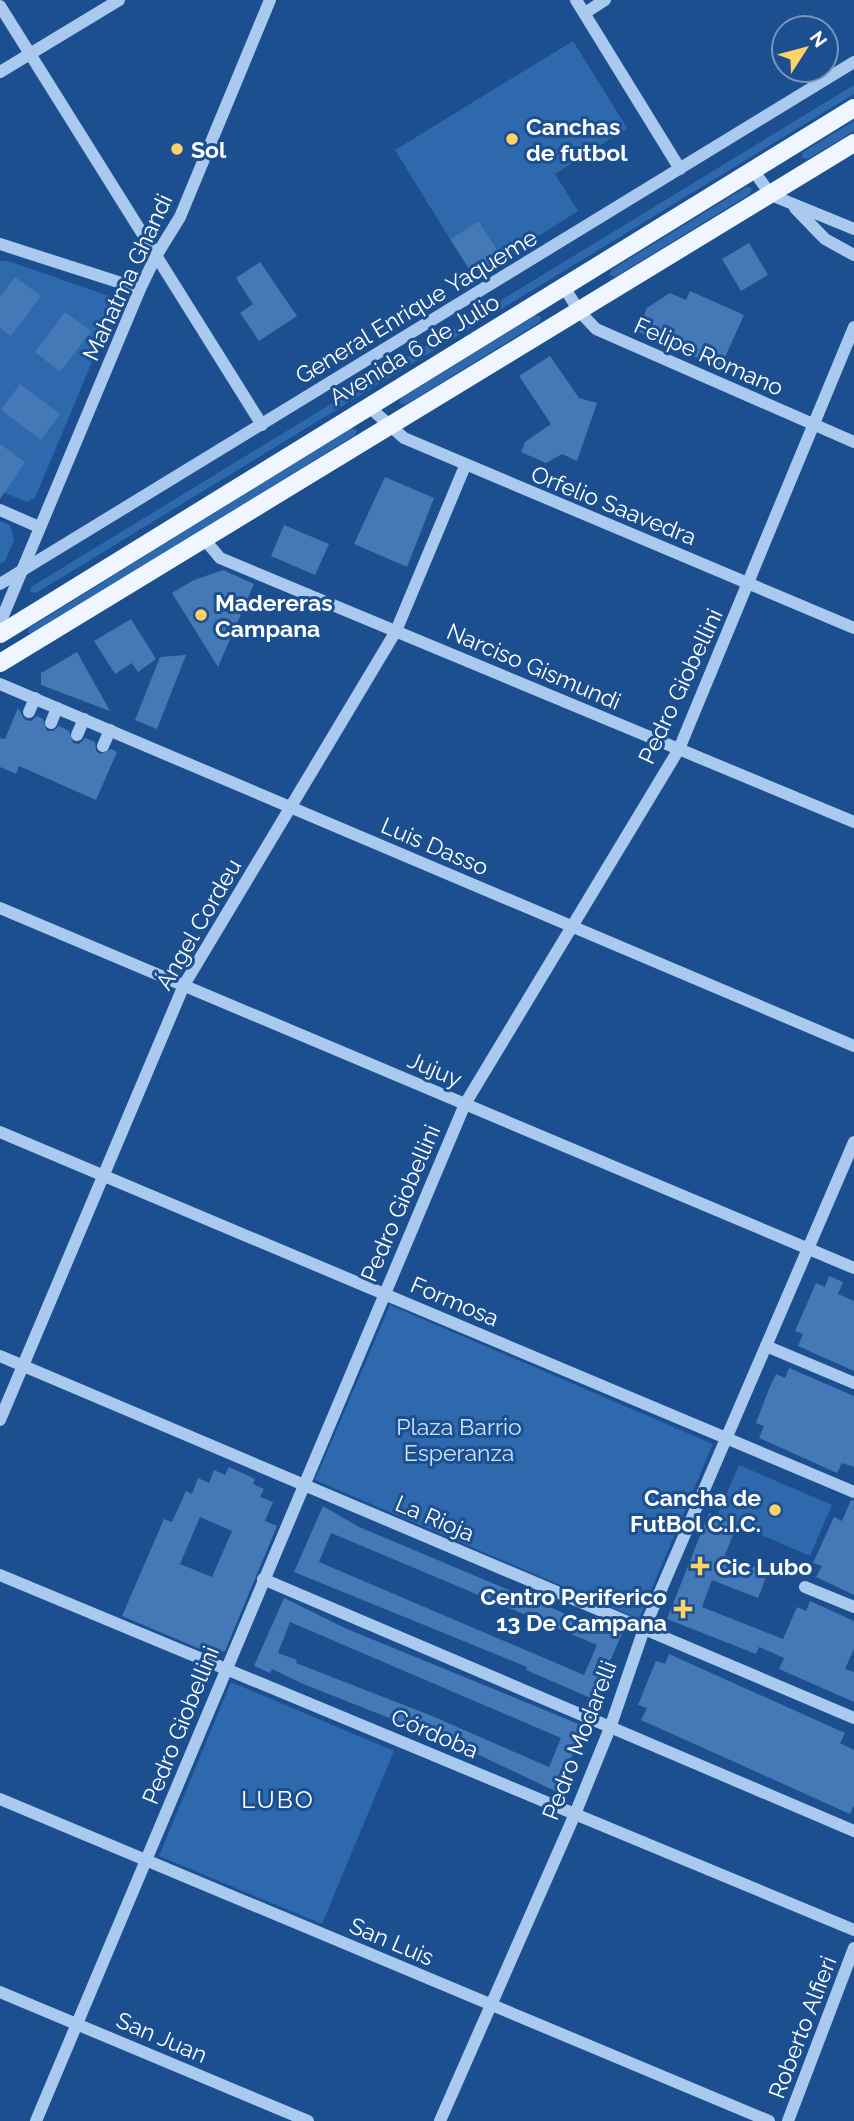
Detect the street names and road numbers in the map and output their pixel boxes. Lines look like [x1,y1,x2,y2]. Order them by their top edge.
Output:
street label: Mahatma Ghandi [77,189,177,365]
street label: General Enrique Yaqueme [290,223,542,389]
street label: Avenida 6 de Julio [324,288,504,410]
street label: Felipe Romano [630,311,788,401]
street label: Orfelio Saavedra [527,460,701,550]
street label: Pedro Giobellini [632,604,728,768]
street label: Narciso Gismundi [443,617,625,715]
street label: Luis Dasso [377,811,493,881]
street label: Ángel Cordeu [150,854,246,994]
street label: Jujuy [404,1046,466,1092]
street label: Pedro Giobellini [355,1120,445,1286]
street label: Formosa [407,1270,503,1332]
street label: La Rioja [391,1489,479,1547]
street label: Pedro Giobellini [136,1642,224,1808]
street label: Pedro Modarelli [536,1657,622,1823]
street label: Córdoba [387,1703,483,1763]
street label: San Luis [346,1911,438,1971]
street label: Roberto Alfieri [762,1952,842,2102]
street label: San Juan [113,2006,211,2068]

